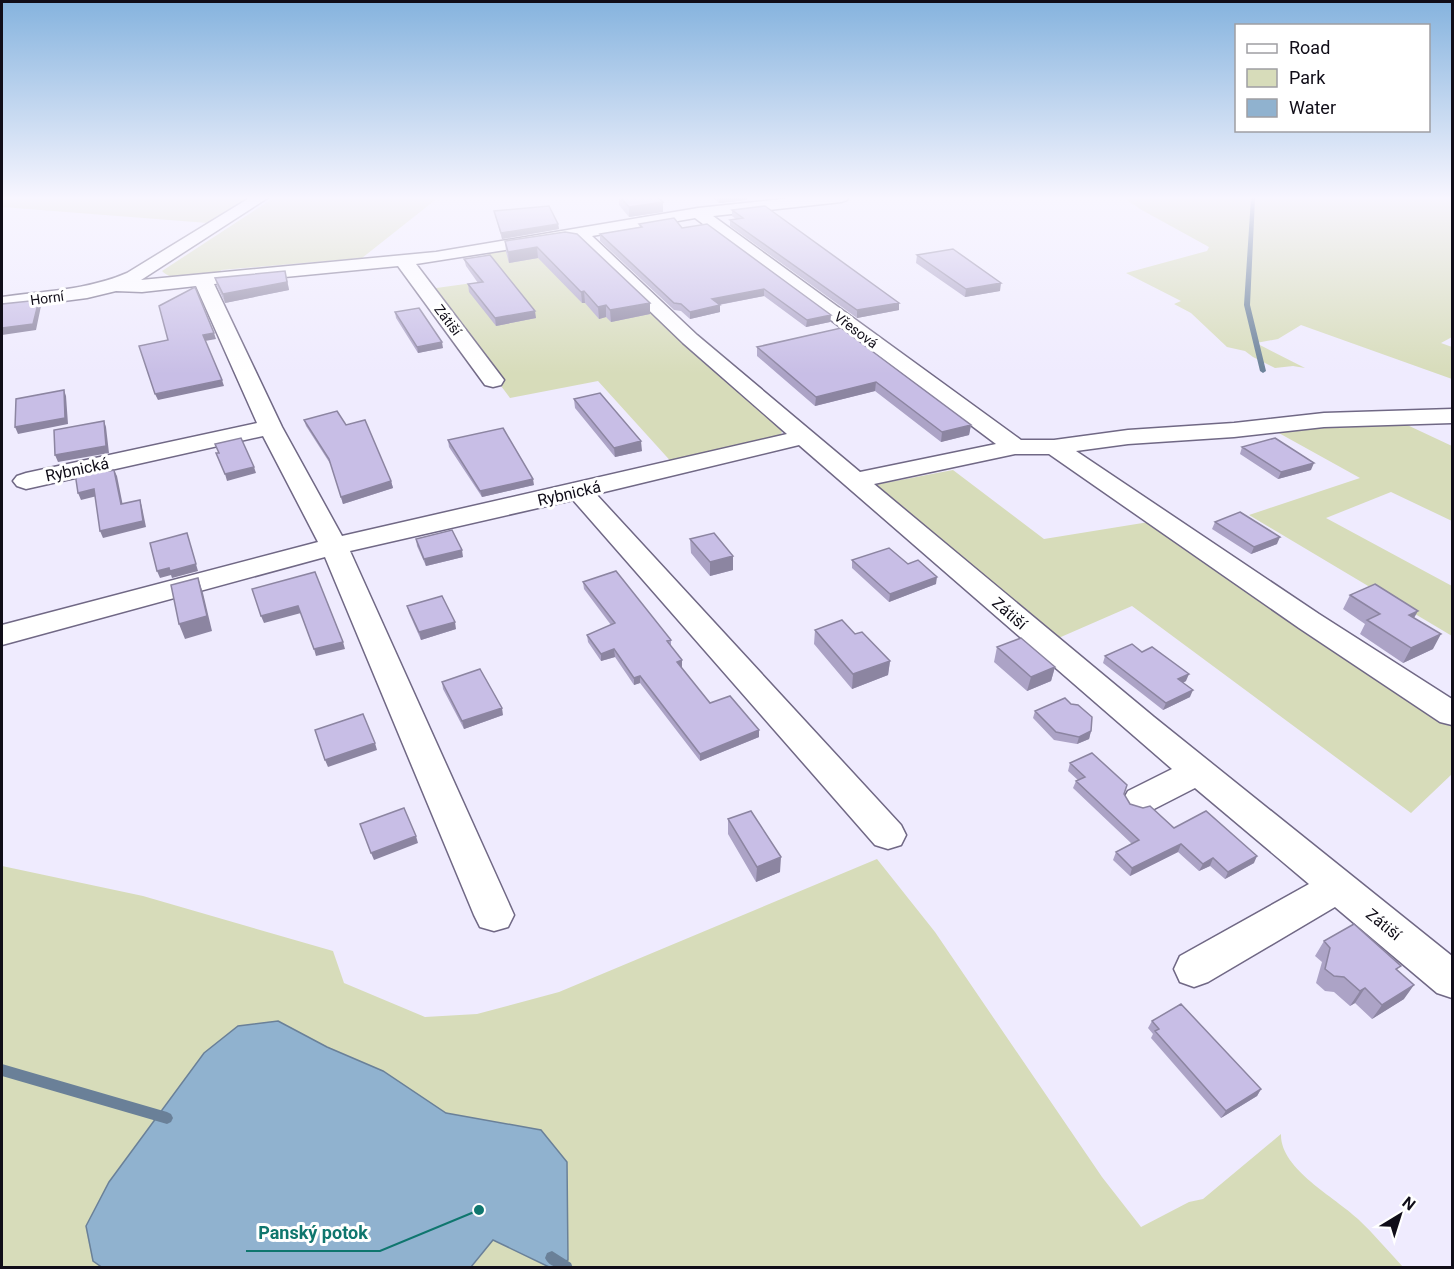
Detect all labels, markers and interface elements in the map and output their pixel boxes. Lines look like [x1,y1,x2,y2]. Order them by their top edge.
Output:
legend [1235,24,1430,132]
text: Road [1289,37,1330,58]
text: Park [1289,67,1326,88]
text: Water [1289,97,1336,118]
street label: Horní [29,288,65,308]
street label: Zátiší [431,301,465,339]
street label: Vřesová [831,308,881,352]
street label: Rybnická [44,454,111,485]
street label: Rybnická [536,477,603,510]
street label: Zátiší [988,593,1032,634]
street label: Zátiší [1362,905,1406,945]
north arrow [1370,1185,1430,1245]
text: N [1399,1193,1419,1215]
callout: Panský potok [246,1215,380,1251]
text: Panský potok [258,1222,368,1243]

